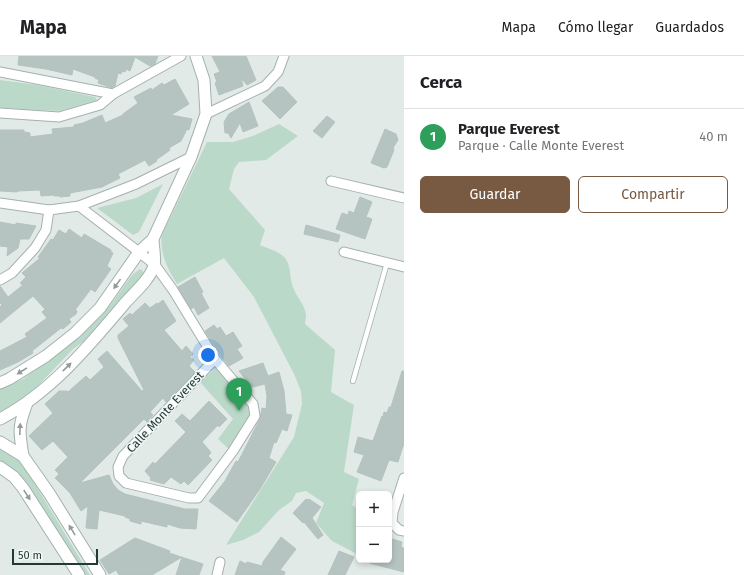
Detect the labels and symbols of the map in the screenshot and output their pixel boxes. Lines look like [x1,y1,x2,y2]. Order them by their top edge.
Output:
one-way arrow [113,278,121,289]
your location [198,345,218,365]
one-way arrow [62,363,72,372]
one-way arrow [16,367,28,374]
street label: Calle Monte Everest [124,368,207,456]
pin: 1 [226,378,252,411]
one-way arrow [17,423,24,435]
one-way arrow [23,489,31,500]
one-way arrow [68,525,76,535]
scale bar [12,547,98,566]

